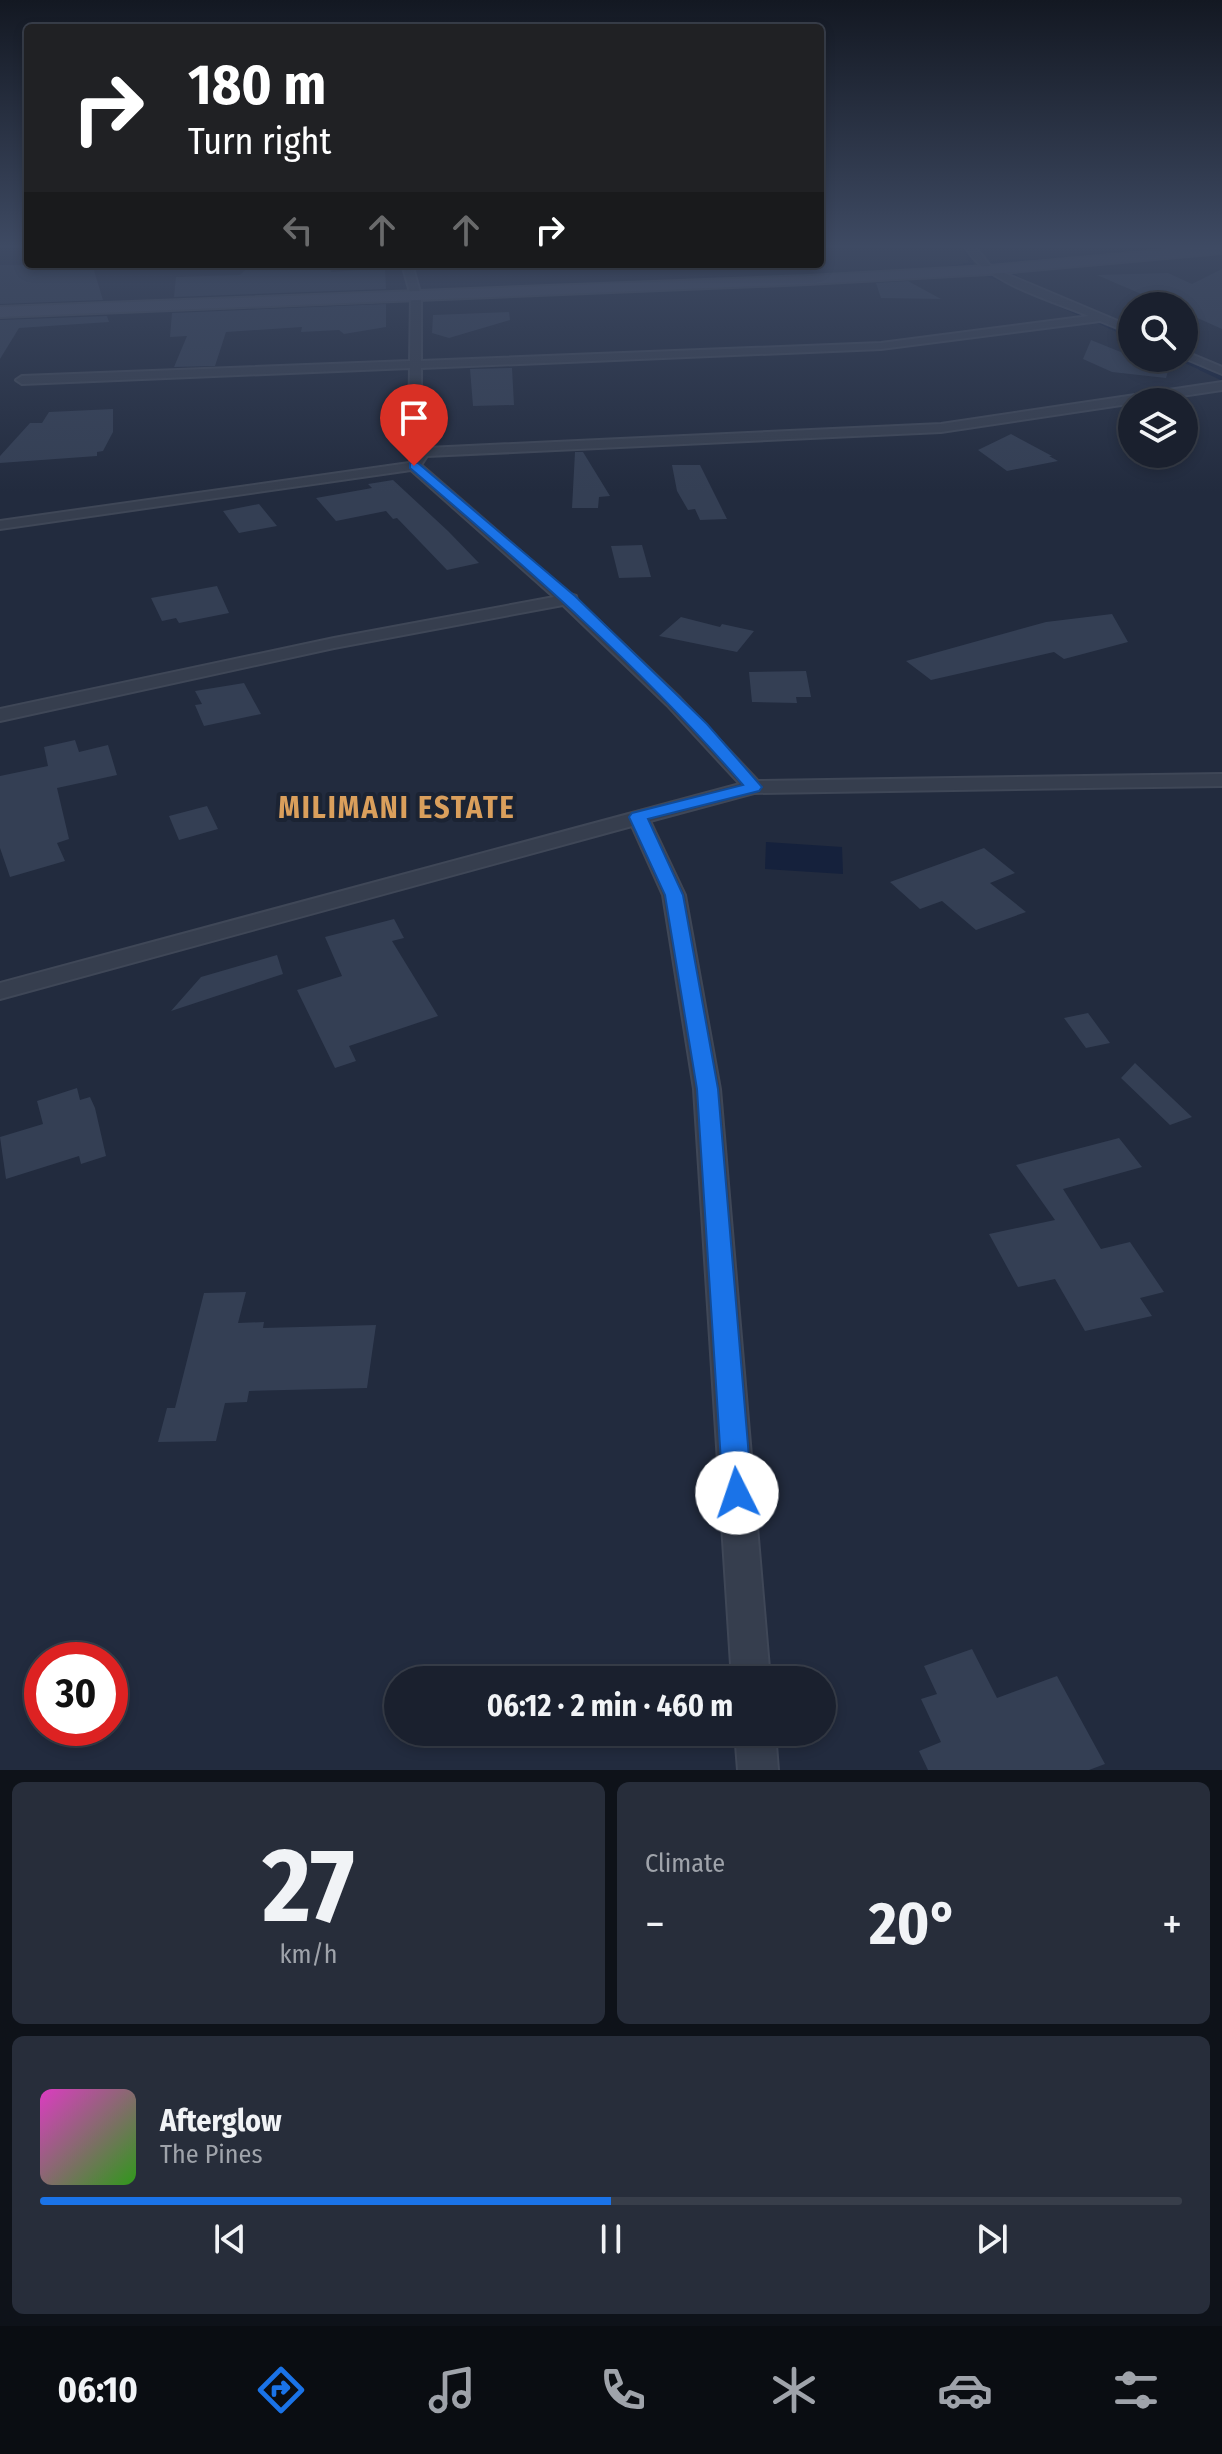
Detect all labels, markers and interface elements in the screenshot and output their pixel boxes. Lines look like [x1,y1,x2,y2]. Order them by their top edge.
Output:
text: 180 m [188,52,326,119]
icon: right [56,56,160,160]
text: Turn right [188,120,331,164]
icon: left [276,208,320,252]
icon: ahead [360,208,404,252]
icon: ahead [444,208,488,252]
icon: right [528,208,572,252]
map controls [1118,292,1198,468]
button: search [1118,292,1198,372]
pin [380,384,448,466]
button: layers [1118,388,1198,468]
icon: arrive [392,396,436,440]
district label: MILIMANI ESTATE [278,790,516,826]
position arrow [695,1451,779,1535]
speed limit sign: 30 [24,1642,128,1746]
text: 06:12 · 2 min · 460 m [487,1688,733,1724]
text: 27 [263,1824,354,1949]
text: Climate [645,1848,725,1879]
text: 20° [869,1888,958,1960]
text: − [645,1898,665,1951]
text: + [1162,1898,1182,1951]
text: km/h [280,1939,337,1970]
text: Afterglow [160,2103,282,2139]
text: The Pines [160,2139,263,2170]
icon: previous [208,2217,252,2261]
icon: pause [589,2217,633,2261]
icon: next [970,2217,1014,2261]
icon: directions [253,2362,309,2418]
icon: music [424,2362,480,2418]
icon: phone [595,2362,651,2418]
icon: climate [766,2362,822,2418]
icon: car [937,2362,993,2418]
icon: filters [1108,2362,1164,2418]
text: 06:10 [58,2368,138,2412]

